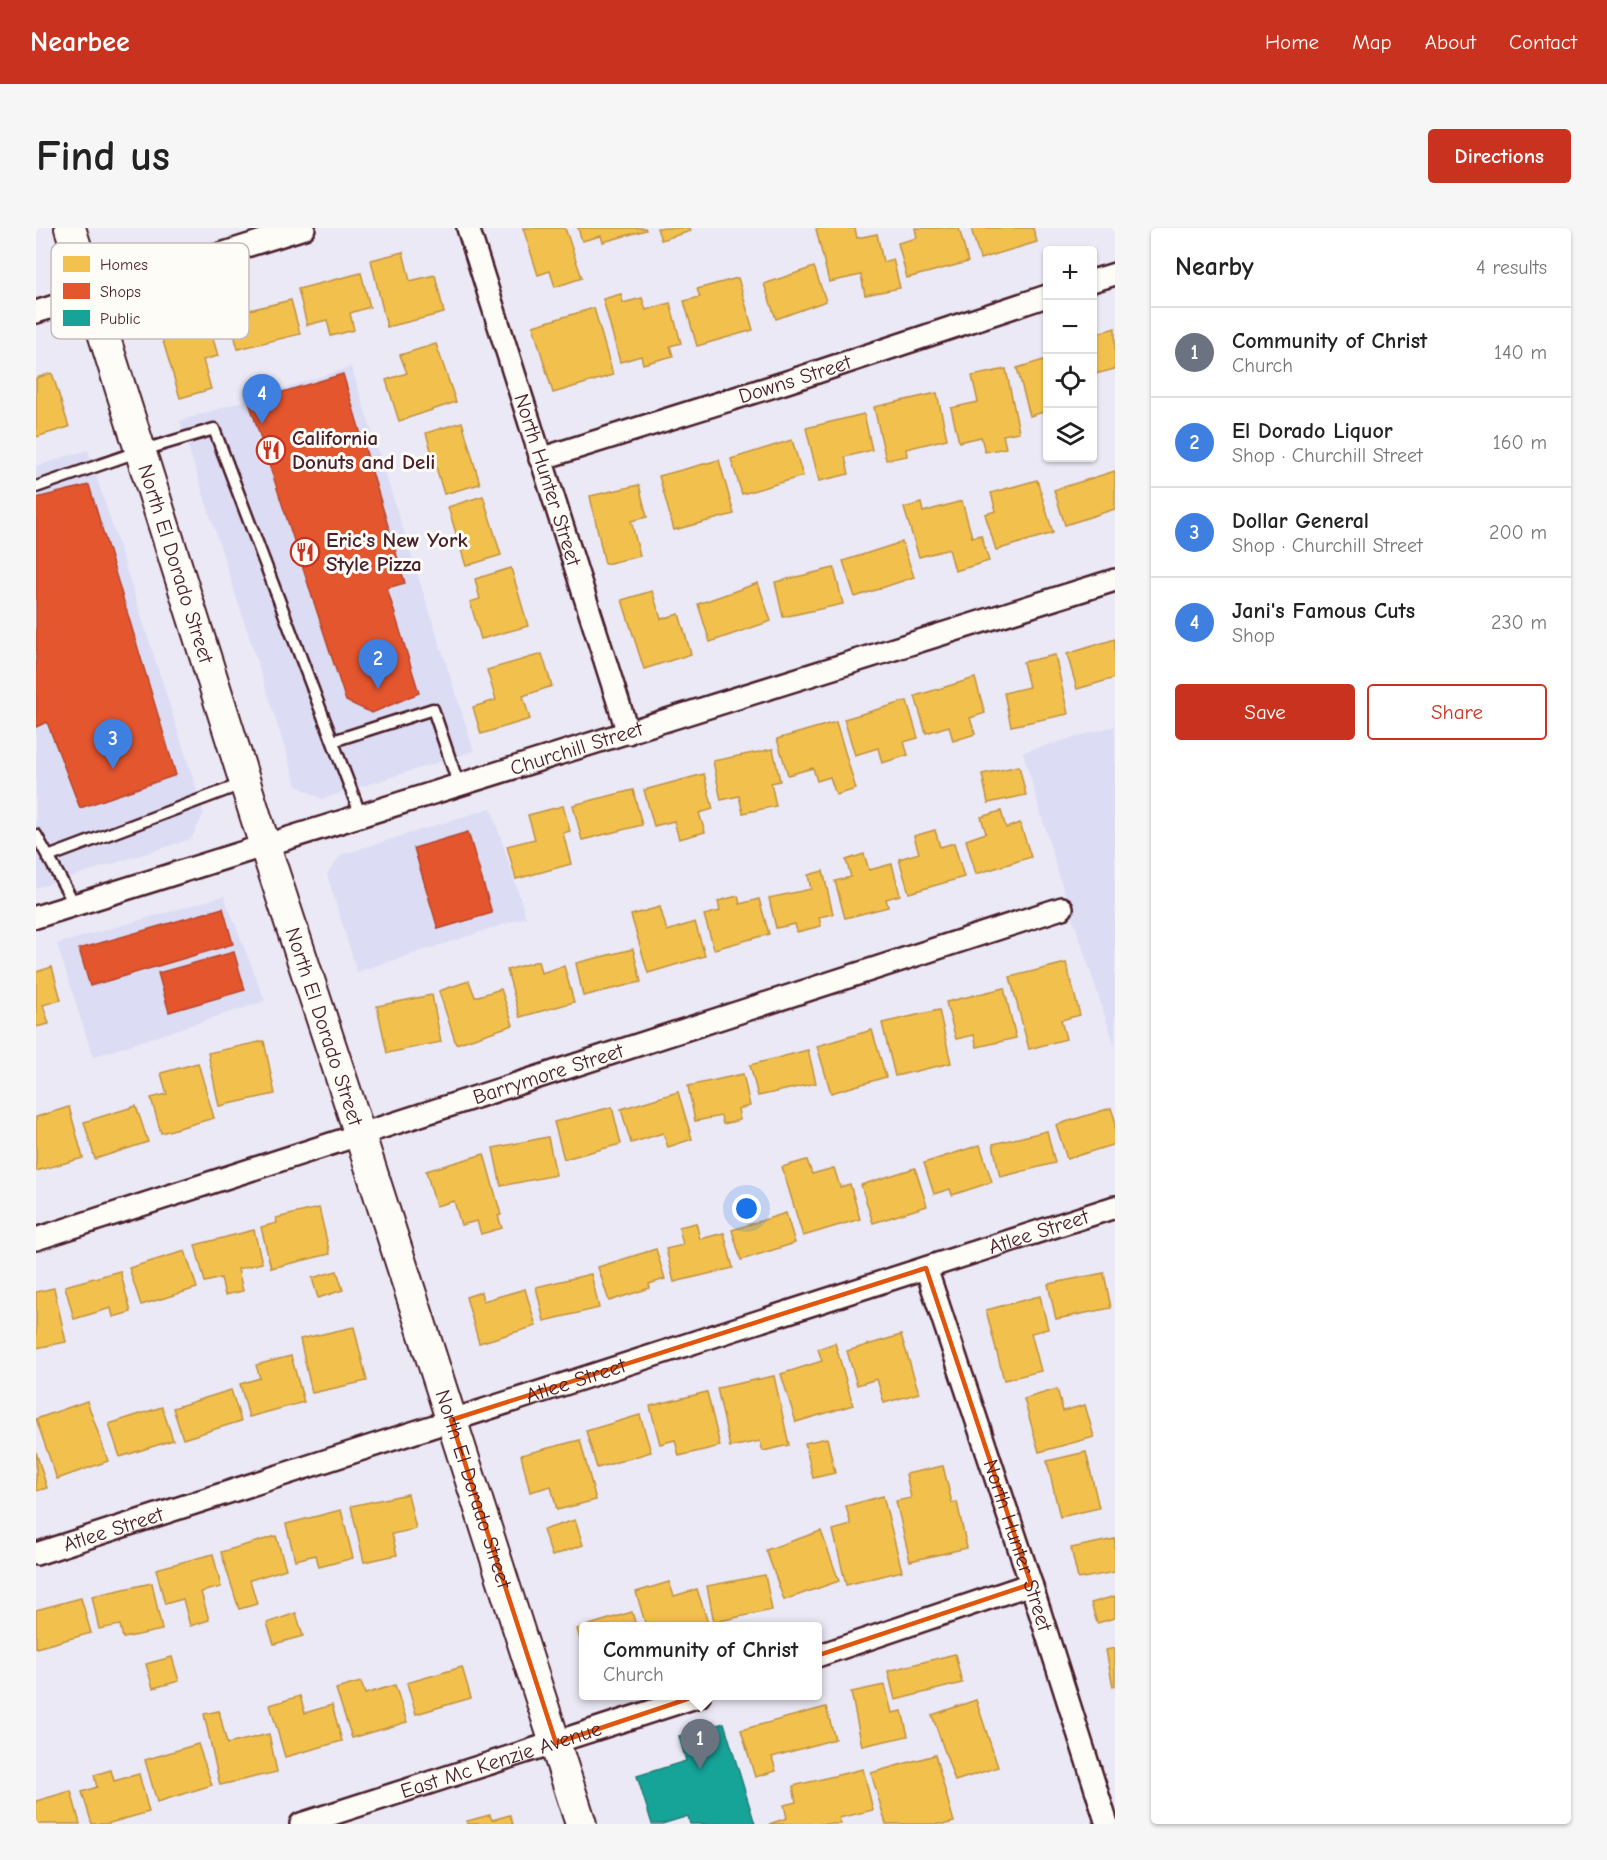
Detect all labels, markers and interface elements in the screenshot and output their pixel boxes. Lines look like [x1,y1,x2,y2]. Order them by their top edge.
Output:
text: Nearbee [30,26,130,58]
text: Home [1265,30,1319,54]
text: Map [1352,30,1392,54]
text: About [1425,30,1476,54]
text: Contact [1509,30,1577,54]
button: Directions [1428,129,1571,183]
text: Find us [36,132,170,181]
legend [51,243,249,339]
map controls [1043,246,1097,462]
button: + [1043,246,1097,300]
text: Nearby [1175,252,1254,282]
text: Homes [100,256,148,274]
text: 4 results [1476,256,1547,279]
text: Shops [100,283,141,301]
button: − [1043,300,1097,354]
text: Public [100,310,141,328]
text: Community of Christ [1232,328,1427,354]
text: 1 [1191,341,1198,364]
text: 140 m [1494,341,1547,364]
street label: Downs Street [736,349,855,408]
button: locate [1043,354,1097,408]
text: Church [1232,354,1293,377]
pin: 4 [242,374,282,424]
street label: North Hunter Street [509,391,587,570]
button: layers [1043,408,1097,462]
text: El Dorado Liquor [1232,418,1393,444]
place label: California Donuts and Deli [292,426,435,474]
text: 2 [1190,431,1199,454]
text: 160 m [1493,431,1547,454]
restaurant icon: California Donuts and Deli [255,434,287,466]
text: Shop · Churchill Street [1232,444,1423,467]
street label: North El Dorado Street [133,461,219,667]
text: Dollar General [1232,508,1369,534]
text: 3 [1190,521,1199,544]
text: 200 m [1489,521,1547,544]
place label: Eric's New York Style Pizza [326,528,468,576]
text: Shop · Churchill Street [1232,534,1423,557]
restaurant icon: Eric's New York Style Pizza [289,536,321,568]
text: Jani's Famous Cuts [1232,598,1415,624]
text: 4 [1190,611,1199,634]
text: 230 m [1491,611,1547,634]
text: Shop [1232,624,1275,647]
pin: 2 [358,640,398,689]
button: Save [1175,684,1355,740]
button: Share [1367,684,1547,740]
street label: Churchill Street [507,716,646,780]
pin: 3 [94,720,133,769]
street label: North El Dorado Street [281,924,368,1129]
street label: Barrymore Street [470,1038,627,1109]
your location [732,1194,761,1223]
street label: Atlee Street [985,1204,1092,1259]
street label: Atlee Street [523,1353,630,1408]
street label: North El Dorado Street [431,1387,517,1592]
street label: North Hunter Street [978,1456,1057,1635]
street label: Atlee Street [60,1502,167,1556]
popup [579,1622,822,1700]
text: Community of Christ [603,1637,798,1663]
text: Church [603,1663,664,1686]
street label: East Mc Kenzie Avenue [398,1716,604,1803]
pin: 1 [680,1720,720,1769]

